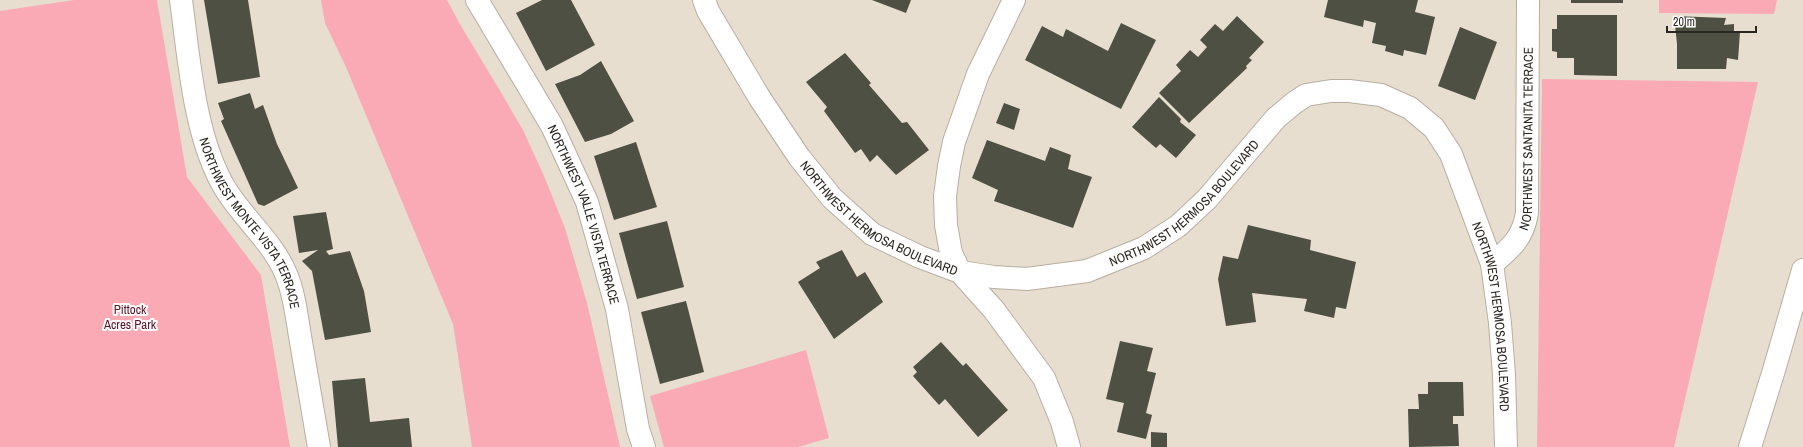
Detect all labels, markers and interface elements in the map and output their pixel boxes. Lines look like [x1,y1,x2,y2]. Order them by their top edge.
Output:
scale bar [1667,8,1756,34]
text: 20 m [1673,14,1695,30]
street label: NORTHWEST SANTANITA TERRACE [1515,47,1536,232]
street label: NORTHWEST VALLE VISTA TERRACE [544,122,624,306]
street label: NORTHWEST MONTE VISTA TERRACE [196,135,304,310]
street label: NORTHWEST HERMOSA BOULEVARD [1107,136,1263,270]
street label: NORTHWEST HERMOSA BOULEVARD [797,157,961,279]
street label: NORTHWEST HERMOSA BOULEVARD [1469,219,1514,412]
park label: Pittock Acres Park [103,301,157,333]

